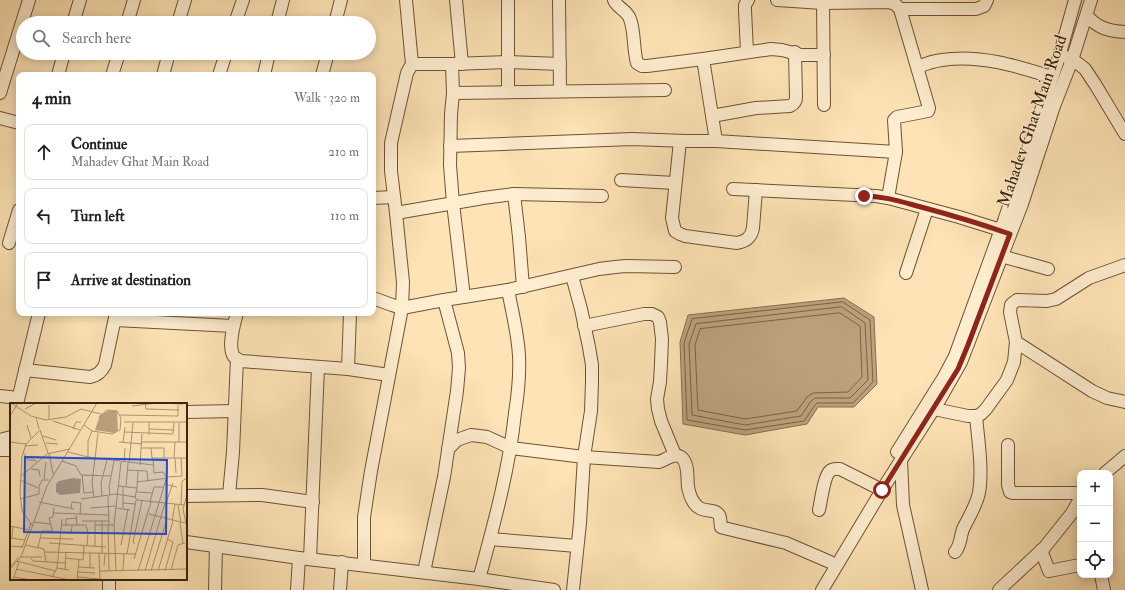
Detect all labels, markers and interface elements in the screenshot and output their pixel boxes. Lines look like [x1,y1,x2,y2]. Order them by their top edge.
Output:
search box [16,16,376,60]
icon: search [30,27,52,49]
text: Search here [62,29,131,48]
street label: Mahadev Ghat Main Road [993,32,1072,210]
text: 4 min [32,88,71,109]
text: Walk · 320 m [294,90,360,106]
text: Continue [71,135,127,154]
icon: ahead [33,141,55,163]
text: 210 m [328,144,359,160]
text: Mahadev Ghat Main Road [71,154,209,170]
route end [855,187,873,205]
icon: left [33,205,55,227]
text: Turn left [71,207,125,226]
text: 110 m [330,208,359,224]
icon: arrive [33,269,55,291]
text: Arrive at destination [71,271,191,290]
inset map [10,403,187,580]
map controls [1077,470,1113,578]
button: + [1077,470,1113,506]
route start [873,481,891,499]
button: − [1077,506,1113,542]
button: locate [1077,542,1113,578]

